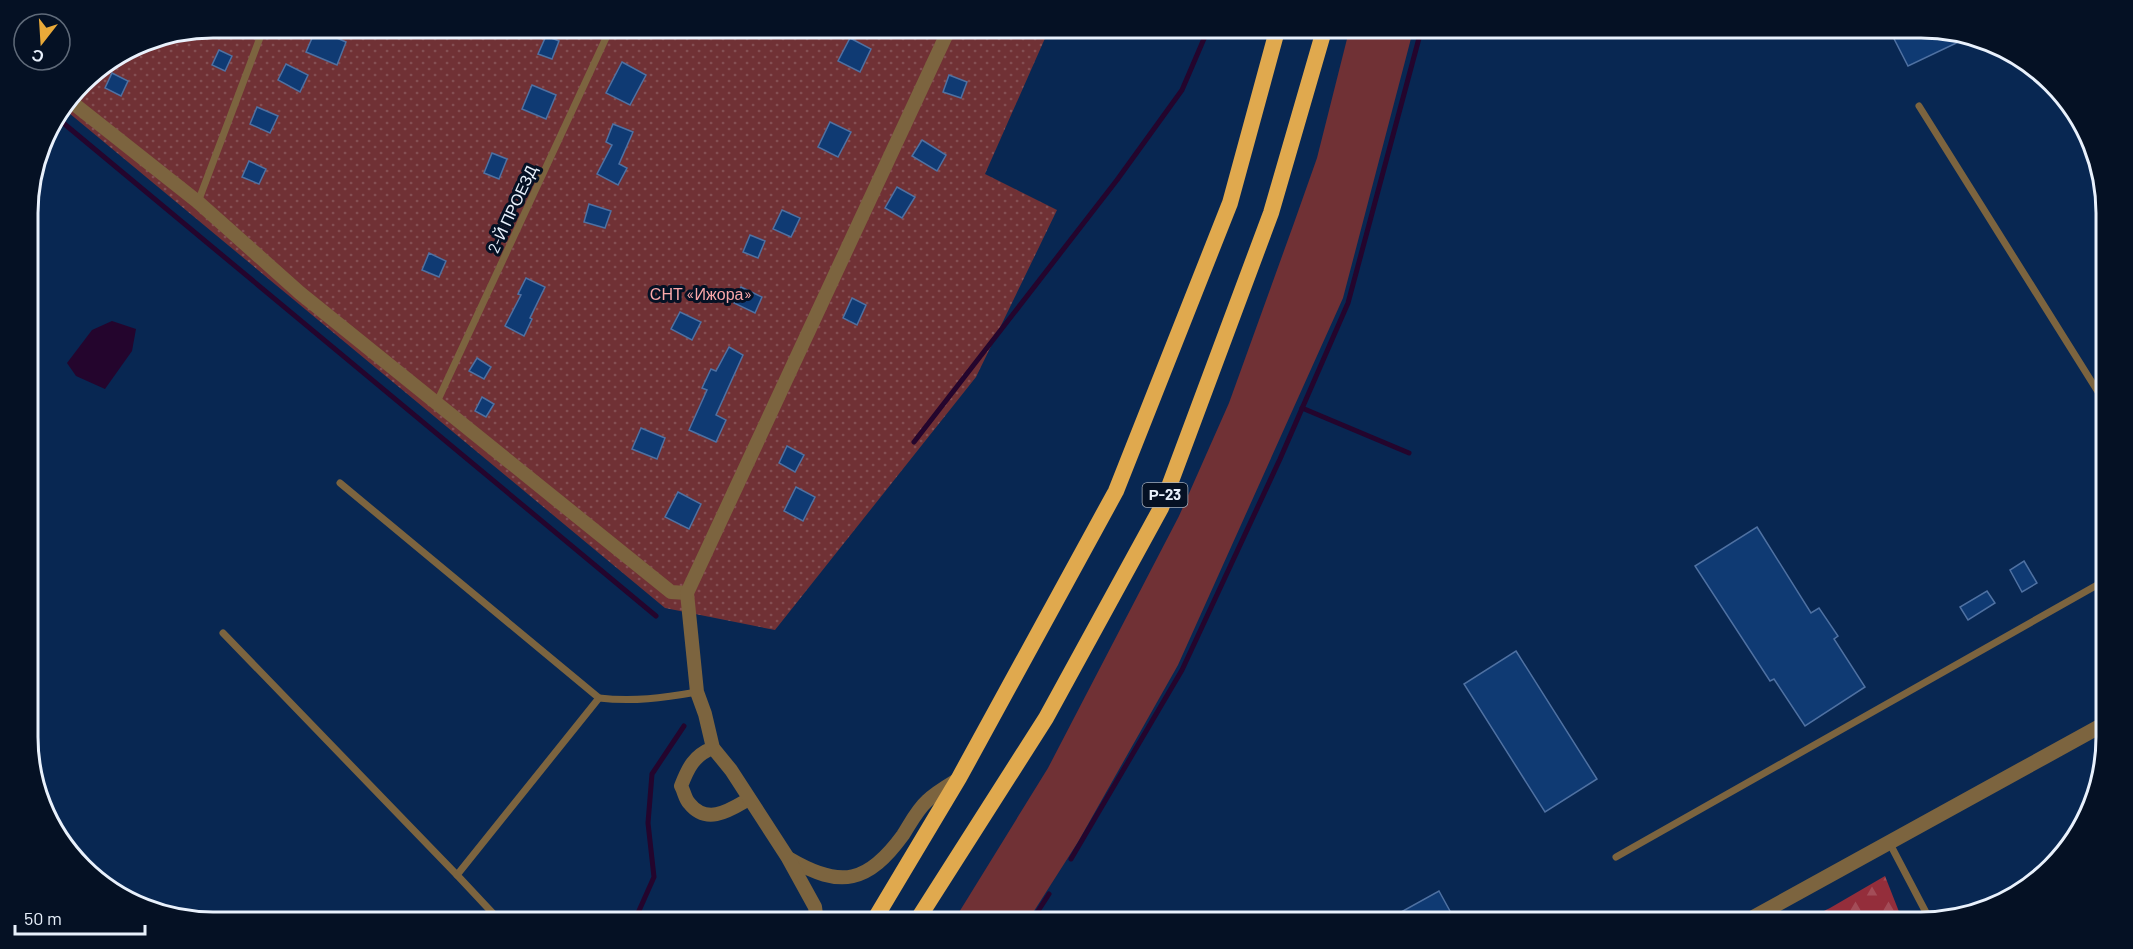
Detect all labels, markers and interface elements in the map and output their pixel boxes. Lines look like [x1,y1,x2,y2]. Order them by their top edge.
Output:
north arrow [12,12,72,72]
text: С [29,46,46,68]
street label: 2-Й ПРОЕЗД [483,162,540,256]
park label: СНТ «Ижора» [650,284,752,303]
road number: Р-23 [1142,483,1188,507]
scale bar [15,898,146,936]
text: 50 m [24,907,62,929]

